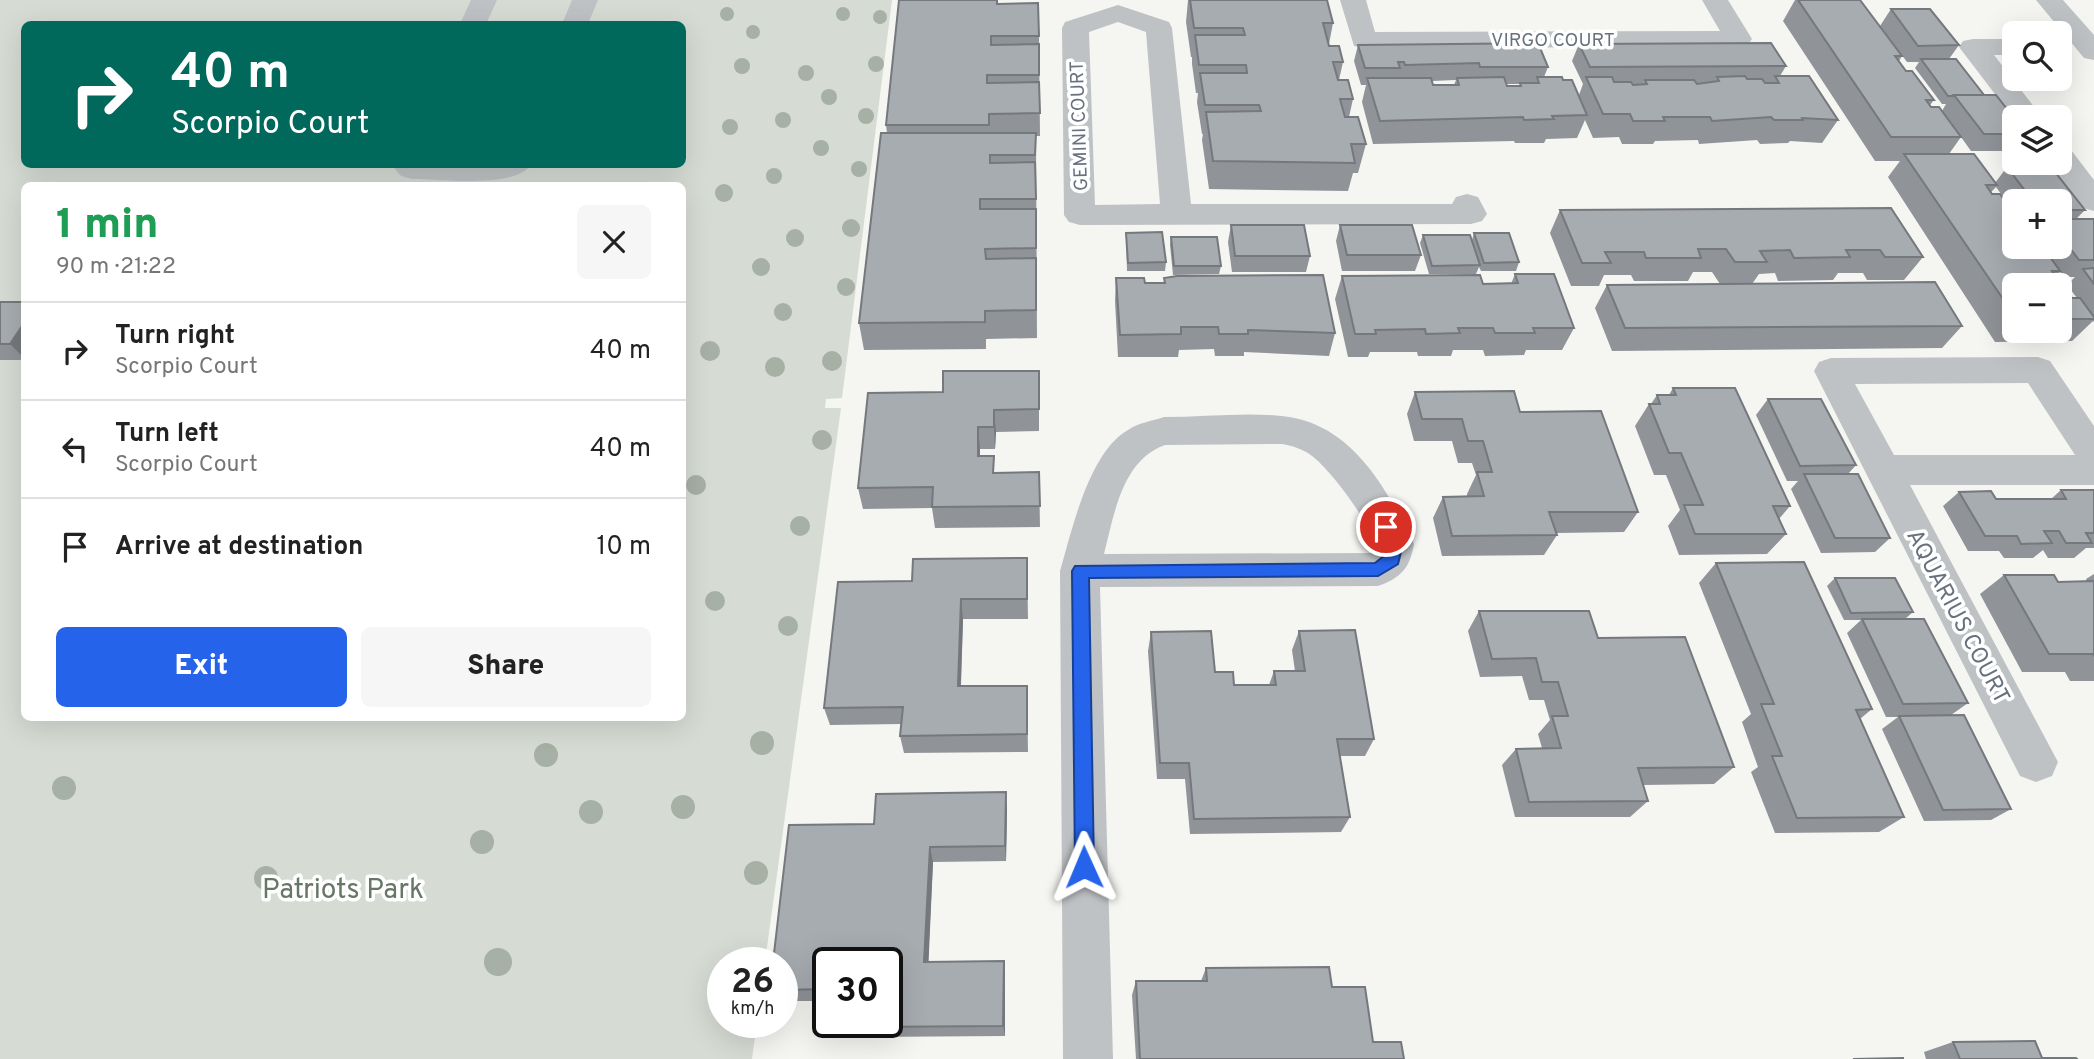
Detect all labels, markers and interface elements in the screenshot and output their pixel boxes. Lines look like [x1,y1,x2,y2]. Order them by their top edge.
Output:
map controls [2002,21,2072,343]
button: search [2002,21,2072,91]
street label: VIRGO COURT [1491,29,1615,53]
text: 40 m [171,44,290,106]
icon: right [56,49,147,140]
street label: GEMINI COURT [1066,60,1094,191]
text: Scorpio Court [171,105,369,145]
button: layers [2002,105,2072,175]
button: + [2002,189,2072,259]
text: 1 min [56,200,159,253]
button: close [577,205,651,279]
text: 90 m · 21:22 [56,253,176,282]
button: − [2002,273,2072,343]
text: Turn right [115,320,235,353]
icon: right [56,332,94,370]
text: 40 m [590,335,651,368]
text: Scorpio Court [115,353,258,382]
text: Turn left [115,418,219,451]
icon: left [56,430,94,468]
text: 40 m [590,433,651,466]
text: Scorpio Court [115,451,258,480]
pin [1356,497,1416,557]
icon: arrive [1367,508,1405,546]
street label: AQUARIUS COURT [1899,525,2015,709]
icon: arrive [56,528,94,566]
text: Arrive at destination [115,531,363,564]
text: 10 m [596,531,651,564]
button: Exit [56,627,347,707]
button: Share [361,627,651,707]
position arrow [1047,830,1121,904]
park label: Patriots Park [262,873,424,909]
speed limit sign: 30 [812,947,903,1038]
text: 26 [731,961,774,1005]
text: km/h [731,998,774,1021]

